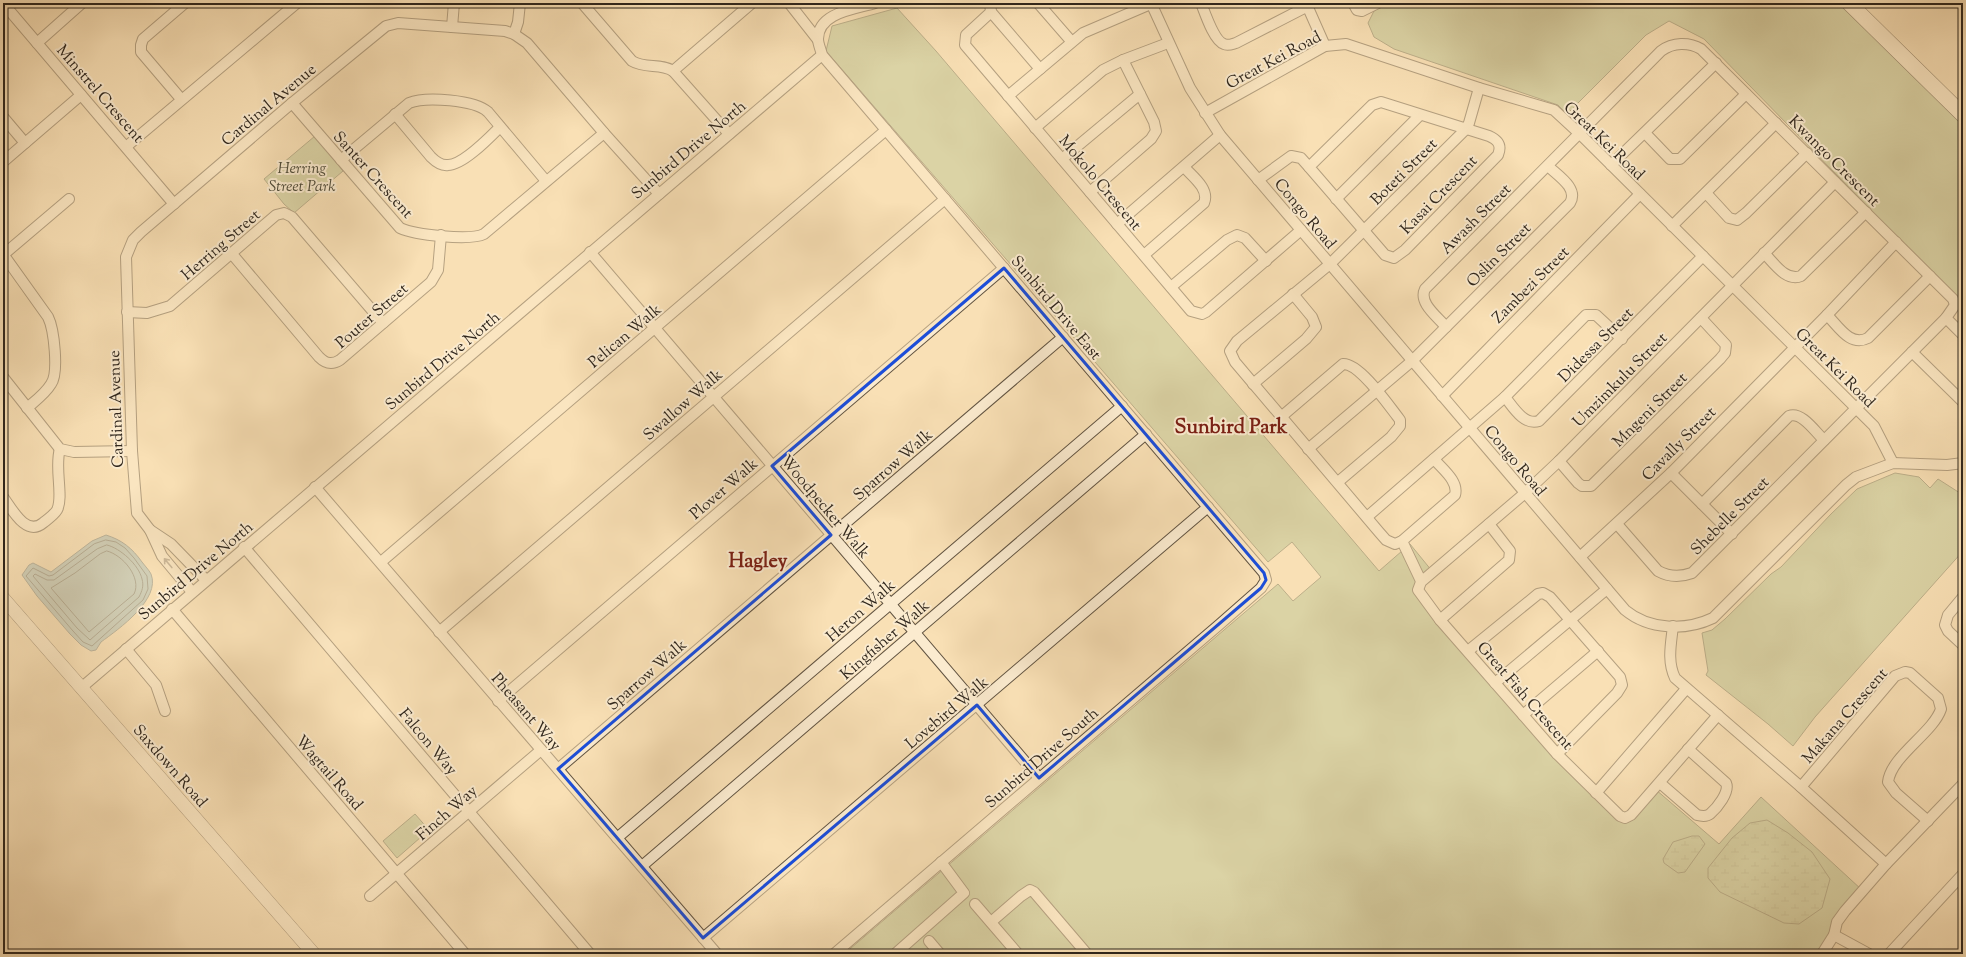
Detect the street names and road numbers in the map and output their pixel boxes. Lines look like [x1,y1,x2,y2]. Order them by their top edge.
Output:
street label: Great Kei Road [1222,26,1326,96]
street label: Minstrel Crescent [50,40,149,149]
street label: Cardinal Avenue [217,59,322,153]
street label: Sunbird Drive North [627,96,753,206]
street label: Great Kei Road [1558,97,1649,187]
street label: Kwango Crescent [1782,111,1885,213]
street label: Santer Crescent [327,127,418,225]
street label: Mokolo Crescent [1052,131,1146,237]
street label: Boteti Street [1366,134,1444,211]
street label: Kasai Crescent [1396,151,1484,241]
street label: Congo Road [1268,174,1341,255]
street label: Awash Street [1436,179,1518,260]
street label: Herring Street [177,205,267,287]
street label: Oslin Street [1462,218,1538,293]
street label: Zambezi Street [1488,242,1576,330]
street label: Sunbird Drive East [1004,251,1106,366]
street label: Pouter Street [331,278,415,355]
street label: Pelican Walk [584,299,668,375]
street label: Didessa Street [1554,303,1640,389]
street label: Sunbird Drive North [381,307,507,417]
street label: Great Kei Road [1789,324,1879,414]
street label: Umzimkulu Street [1568,328,1674,433]
street label: Cardinal Avenue [104,350,131,468]
street label: Swallow Walk [639,365,729,447]
street label: Mngeni Street [1608,368,1694,454]
street label: Cavally Street [1637,402,1723,487]
street label: Congo Road [1478,421,1551,502]
street label: Sparrow Walk [849,425,939,507]
street label: Woodpecker Walk [774,451,875,565]
street label: Plover Walk [685,453,764,526]
street label: Shebelle Street [1686,472,1776,561]
street label: Sunbird Drive North [134,517,260,627]
street label: Heron Walk [822,575,902,649]
street label: Kingfisher Walk [836,595,936,686]
street label: Sparrow Walk [603,635,693,717]
street label: Great Fish Crescent [1471,637,1578,756]
street label: Makana Crescent [1798,663,1894,770]
street label: Pheasant Way [485,669,566,757]
street label: Lovebird Walk [901,672,994,756]
street label: Sunbird Drive South [981,703,1105,815]
street label: Falcon Way [392,704,462,781]
street label: Saxdown Road [126,720,212,813]
street label: Wagtail Road [289,731,367,816]
street label: Finch Way [412,781,483,847]

